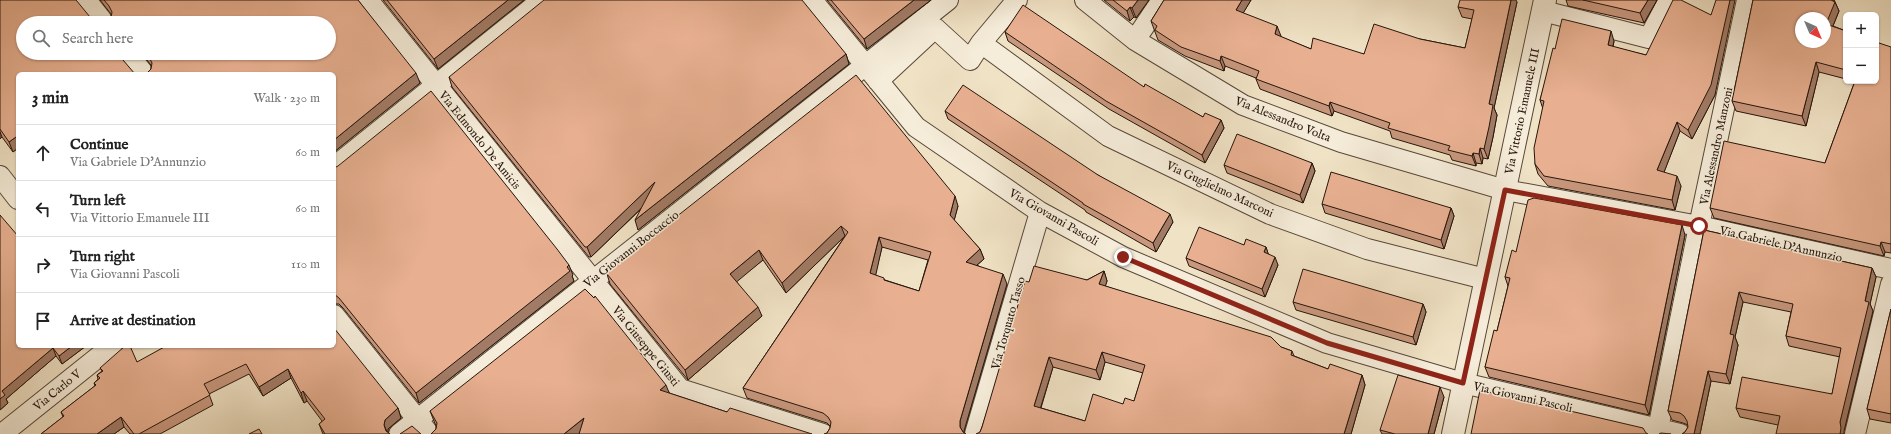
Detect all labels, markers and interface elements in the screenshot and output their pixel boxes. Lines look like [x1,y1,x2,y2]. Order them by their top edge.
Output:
north arrow [1795,12,1831,48]
map controls [1843,12,1879,84]
button: + [1843,12,1879,48]
search box [16,16,336,60]
icon: search [30,27,52,49]
text: Search here [62,29,133,48]
street label: Via Vittorio Emanuele III [1502,47,1543,177]
button: − [1843,48,1879,84]
street label: Via Alessandro Manzoni [1696,86,1736,207]
street label: Via Edmondo De Amicis [435,87,524,192]
text: 3 min [32,88,69,109]
text: Walk · 230 m [254,90,320,107]
street label: Via Alessandro Volta [1232,93,1334,146]
text: Continue [70,135,128,154]
icon: ahead [32,142,54,164]
text: 60 m [295,144,320,161]
text: Via Gabriele D'Annunzio [70,154,206,171]
street label: Via Guglielmo Marconi [1163,158,1276,221]
street label: Via Giovanni Pascoli [1005,185,1101,249]
text: Turn left [70,191,126,210]
icon: left [32,198,54,220]
text: 60 m [295,200,320,217]
street label: Via Giovanni Boccaccio [580,207,682,292]
text: Via Vittorio Emanuele III [70,210,210,227]
route start [1690,217,1708,235]
street label: Via Gabriele D'Annunzio [1717,223,1844,266]
text: Turn right [70,247,135,266]
route end [1114,248,1132,266]
icon: right [32,254,54,276]
text: 110 m [291,256,320,273]
text: Via Giovanni Pascoli [70,266,180,283]
street label: Via Torquato Tasso [988,275,1030,372]
street label: Via Giuseppe Giusti [607,302,683,390]
icon: arrive [32,310,54,332]
text: Arrive at destination [70,311,196,330]
street label: Via Carlo V [30,366,85,415]
street label: Via Giovanni Pascoli [1471,379,1574,416]

